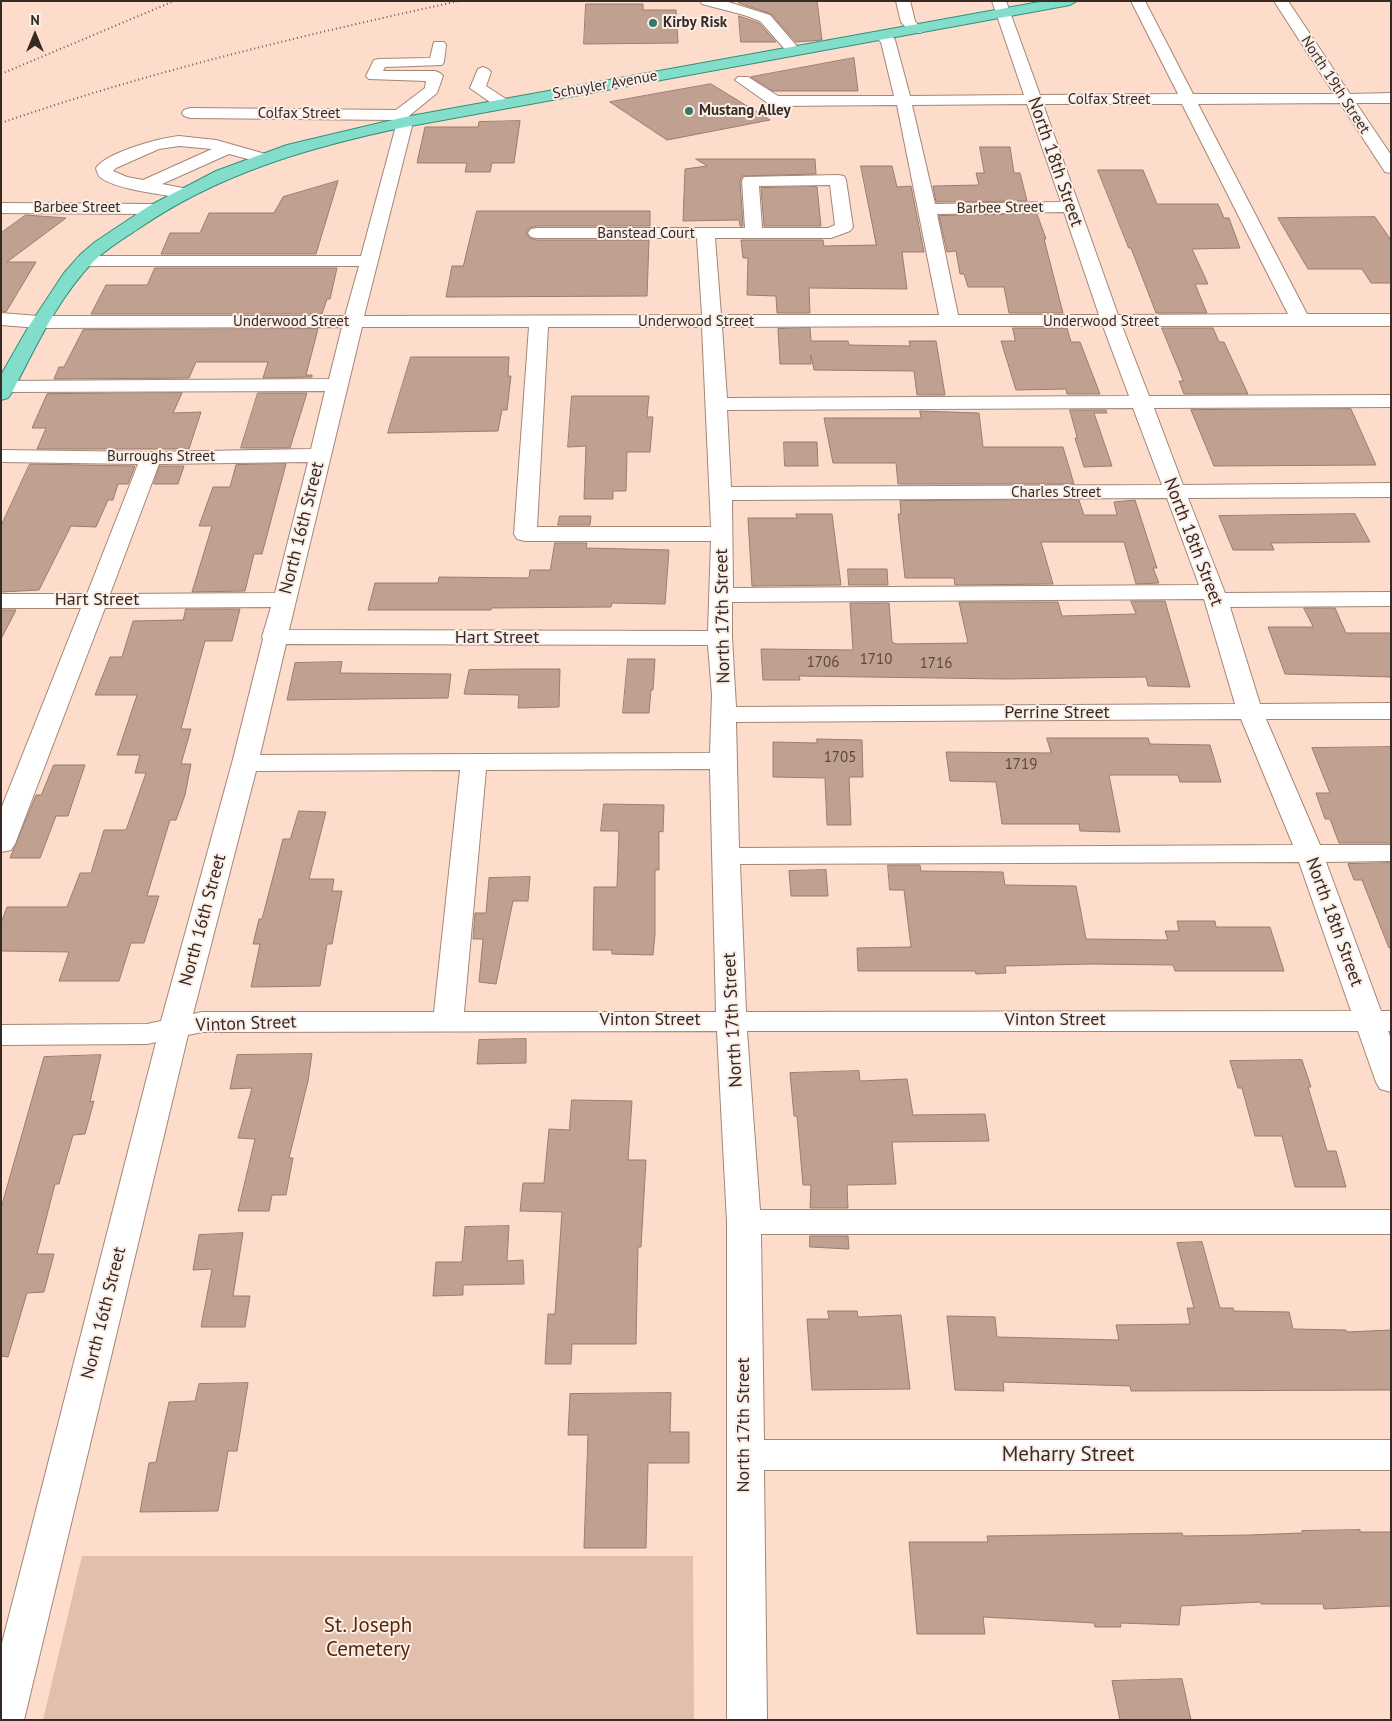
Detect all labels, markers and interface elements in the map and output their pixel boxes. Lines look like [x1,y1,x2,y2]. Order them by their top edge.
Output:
north arrow [10,10,60,60]
text: N [30,11,40,29]
place label: Kirby Risk [663,14,727,32]
marker: Kirby Risk [647,17,659,29]
street label: North 19th Street [1297,33,1373,137]
street label: Schuyler Avenue [551,67,659,103]
street label: Colfax Street [1068,91,1150,109]
street label: North 18th Street [1023,94,1087,230]
place label: Mustang Alley [699,102,791,120]
street label: Colfax Street [258,105,340,123]
marker: Mustang Alley [683,105,695,117]
street label: Barbee Street [956,198,1044,218]
street label: Barbee Street [34,199,120,217]
street label: Banstead Court [597,225,695,243]
street label: Underwood Street [233,313,349,331]
street label: Underwood Street [638,313,754,331]
street label: Underwood Street [1043,313,1159,331]
street label: Burroughs Street [107,448,215,466]
street label: North 16th Street [275,460,329,596]
street label: North 18th Street [1159,475,1227,609]
street label: Charles Street [1011,484,1101,502]
street label: North 17th Street [711,548,735,684]
street label: Hart Street [55,589,139,611]
street label: Hart Street [455,627,539,649]
house number: 1710 [860,651,892,669]
house number: 1706 [807,654,839,672]
house number: 1716 [920,655,952,673]
street label: Perrine Street [1004,702,1110,724]
house number: 1705 [824,749,856,767]
house number: 1719 [1005,756,1037,774]
street label: North 16th Street [175,852,231,988]
street label: North 18th Street [1301,855,1367,989]
street label: North 17th Street [719,952,747,1088]
street label: Vinton Street [599,1009,701,1031]
street label: Vinton Street [1004,1009,1106,1031]
street label: Vinton Street [195,1011,297,1037]
street label: North 16th Street [77,1245,131,1381]
street label: North 17th Street [733,1357,755,1493]
street label: Meharry Street [1002,1442,1134,1468]
park label: St. Joseph Cemetery [324,1613,412,1663]

